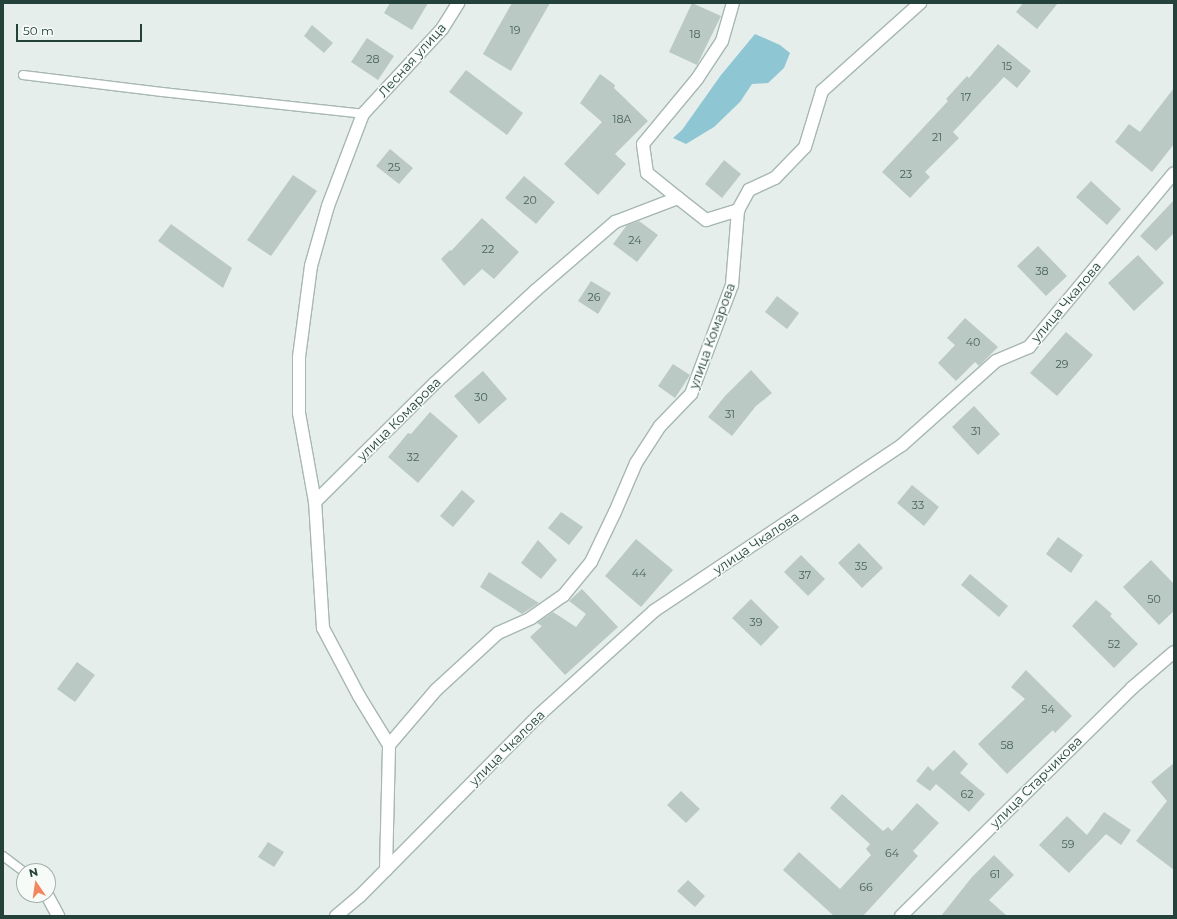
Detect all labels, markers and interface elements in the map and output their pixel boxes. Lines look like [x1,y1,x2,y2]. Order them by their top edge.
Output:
scale bar [18,16,144,42]
street label: Лесная улица [375,20,449,100]
text: 50 m [23,23,54,38]
house number: 19 [510,23,520,37]
house number: 18 [690,27,700,41]
house number: 28 [366,52,380,66]
house number: 15 [1002,59,1012,73]
house number: 17 [961,90,971,104]
house number: 18А [612,112,632,126]
house number: 21 [932,130,942,144]
house number: 25 [388,160,400,174]
house number: 23 [900,167,912,181]
house number: 20 [523,193,537,207]
house number: 24 [628,233,642,247]
house number: 22 [482,242,494,256]
street label: улица Чкалова [1028,259,1104,345]
house number: 38 [1035,264,1049,278]
street label: улица Комарова [686,281,738,391]
house number: 26 [588,290,600,304]
house number: 40 [966,335,980,349]
house number: 29 [1056,357,1068,371]
street label: улица Комарова [354,374,444,464]
house number: 30 [474,390,488,404]
house number: 31 [725,407,735,421]
house number: 31 [971,424,981,438]
house number: 32 [407,450,419,464]
house number: 33 [912,498,924,512]
street label: улица Чкалова [710,509,802,577]
house number: 35 [855,559,867,573]
house number: 44 [632,566,646,580]
house number: 37 [799,568,811,582]
house number: 50 [1147,592,1161,606]
house number: 39 [750,615,762,629]
house number: 52 [1108,637,1120,651]
house number: 54 [1041,702,1055,716]
street label: улица Чкалова [466,707,548,789]
street label: улица Старчикова [987,733,1085,831]
house number: 58 [1000,738,1014,752]
house number: 62 [961,787,973,801]
house number: 59 [1062,837,1074,851]
house number: 64 [885,846,899,860]
north arrow [16,863,56,903]
text: N [28,864,39,880]
house number: 61 [990,867,1000,881]
house number: 66 [859,880,873,894]

